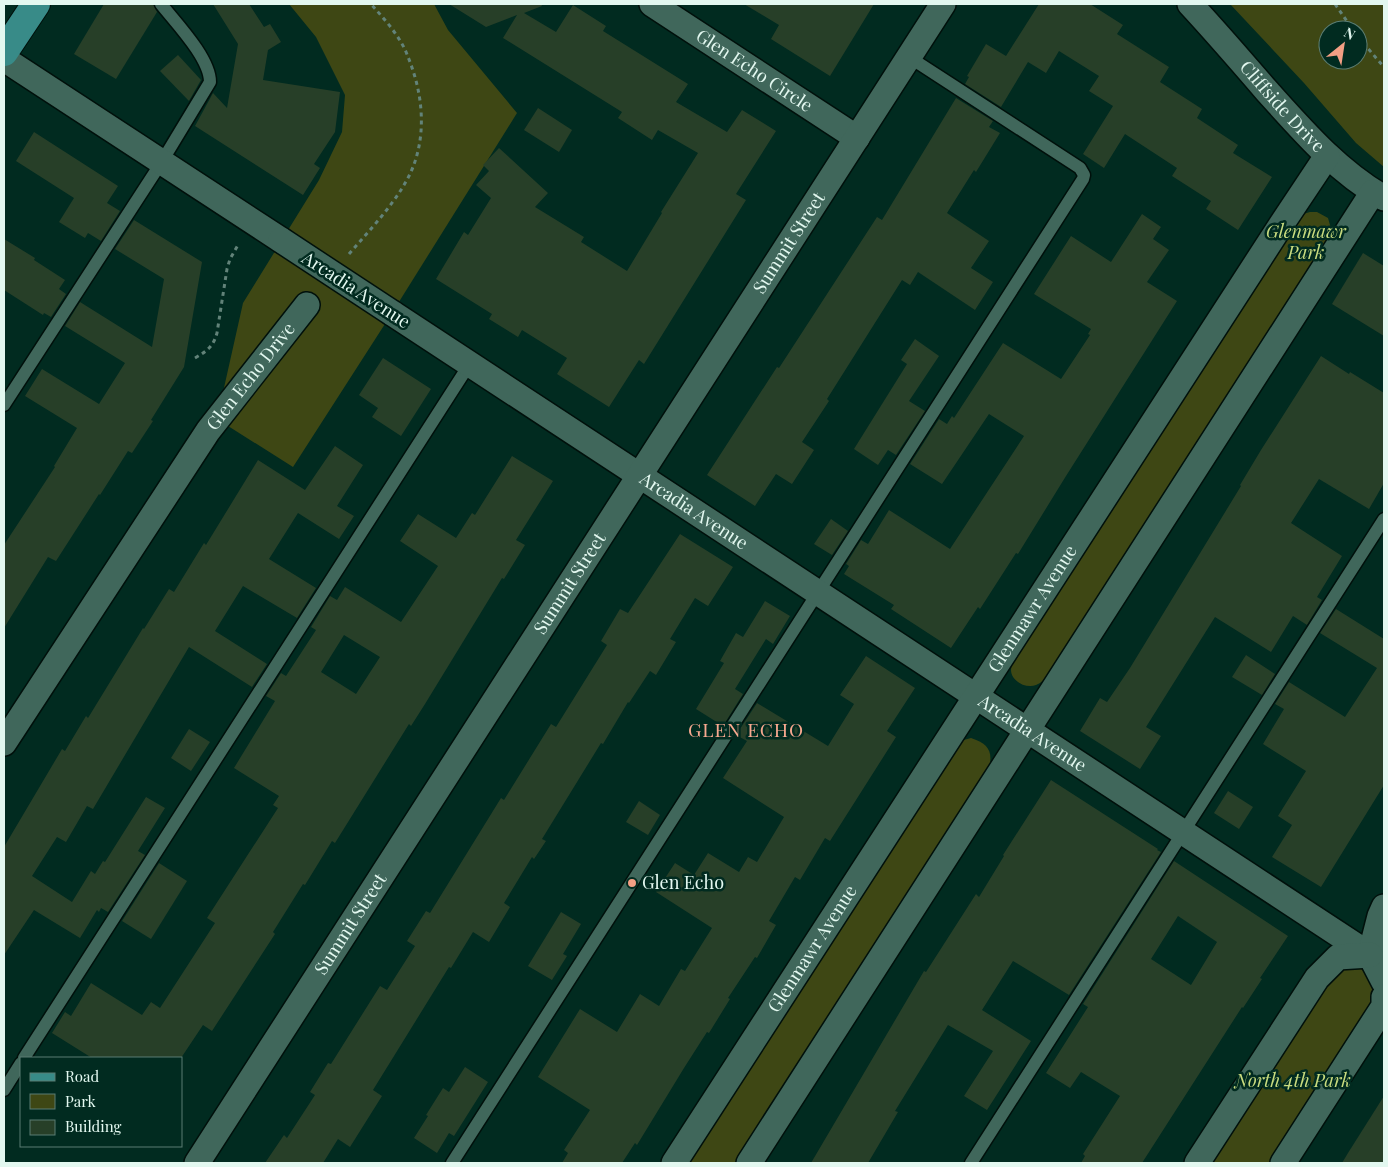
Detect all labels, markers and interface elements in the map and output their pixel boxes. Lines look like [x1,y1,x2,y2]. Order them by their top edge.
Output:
north arrow [1318,20,1368,70]
street label: Glen Echo Circle [692,23,818,117]
text: N [1341,23,1359,44]
street label: Cliffside Drive [1235,55,1331,157]
street label: Summit Street [747,187,830,298]
park label: Glenmawr Park [1266,219,1347,264]
street label: Arcadia Avenue [297,245,415,333]
street label: Glen Echo Drive [200,317,300,435]
street label: Arcadia Avenue [635,466,753,554]
street label: Summit Street [527,527,611,639]
street label: Glenmawr Avenue [982,540,1082,677]
street label: Arcadia Avenue [973,688,1092,777]
district label: GLEN ECHO [688,716,804,742]
street label: Summit Street [308,868,392,979]
place label: Glen Echo [642,870,724,894]
marker: Glen Echo [626,877,638,889]
street label: Glenmawr Avenue [762,880,862,1017]
legend [20,1057,182,1147]
text: Road [65,1066,99,1086]
park label: North 4th Park [1233,1068,1351,1092]
text: Park [65,1091,97,1111]
text: Building [65,1116,122,1136]

